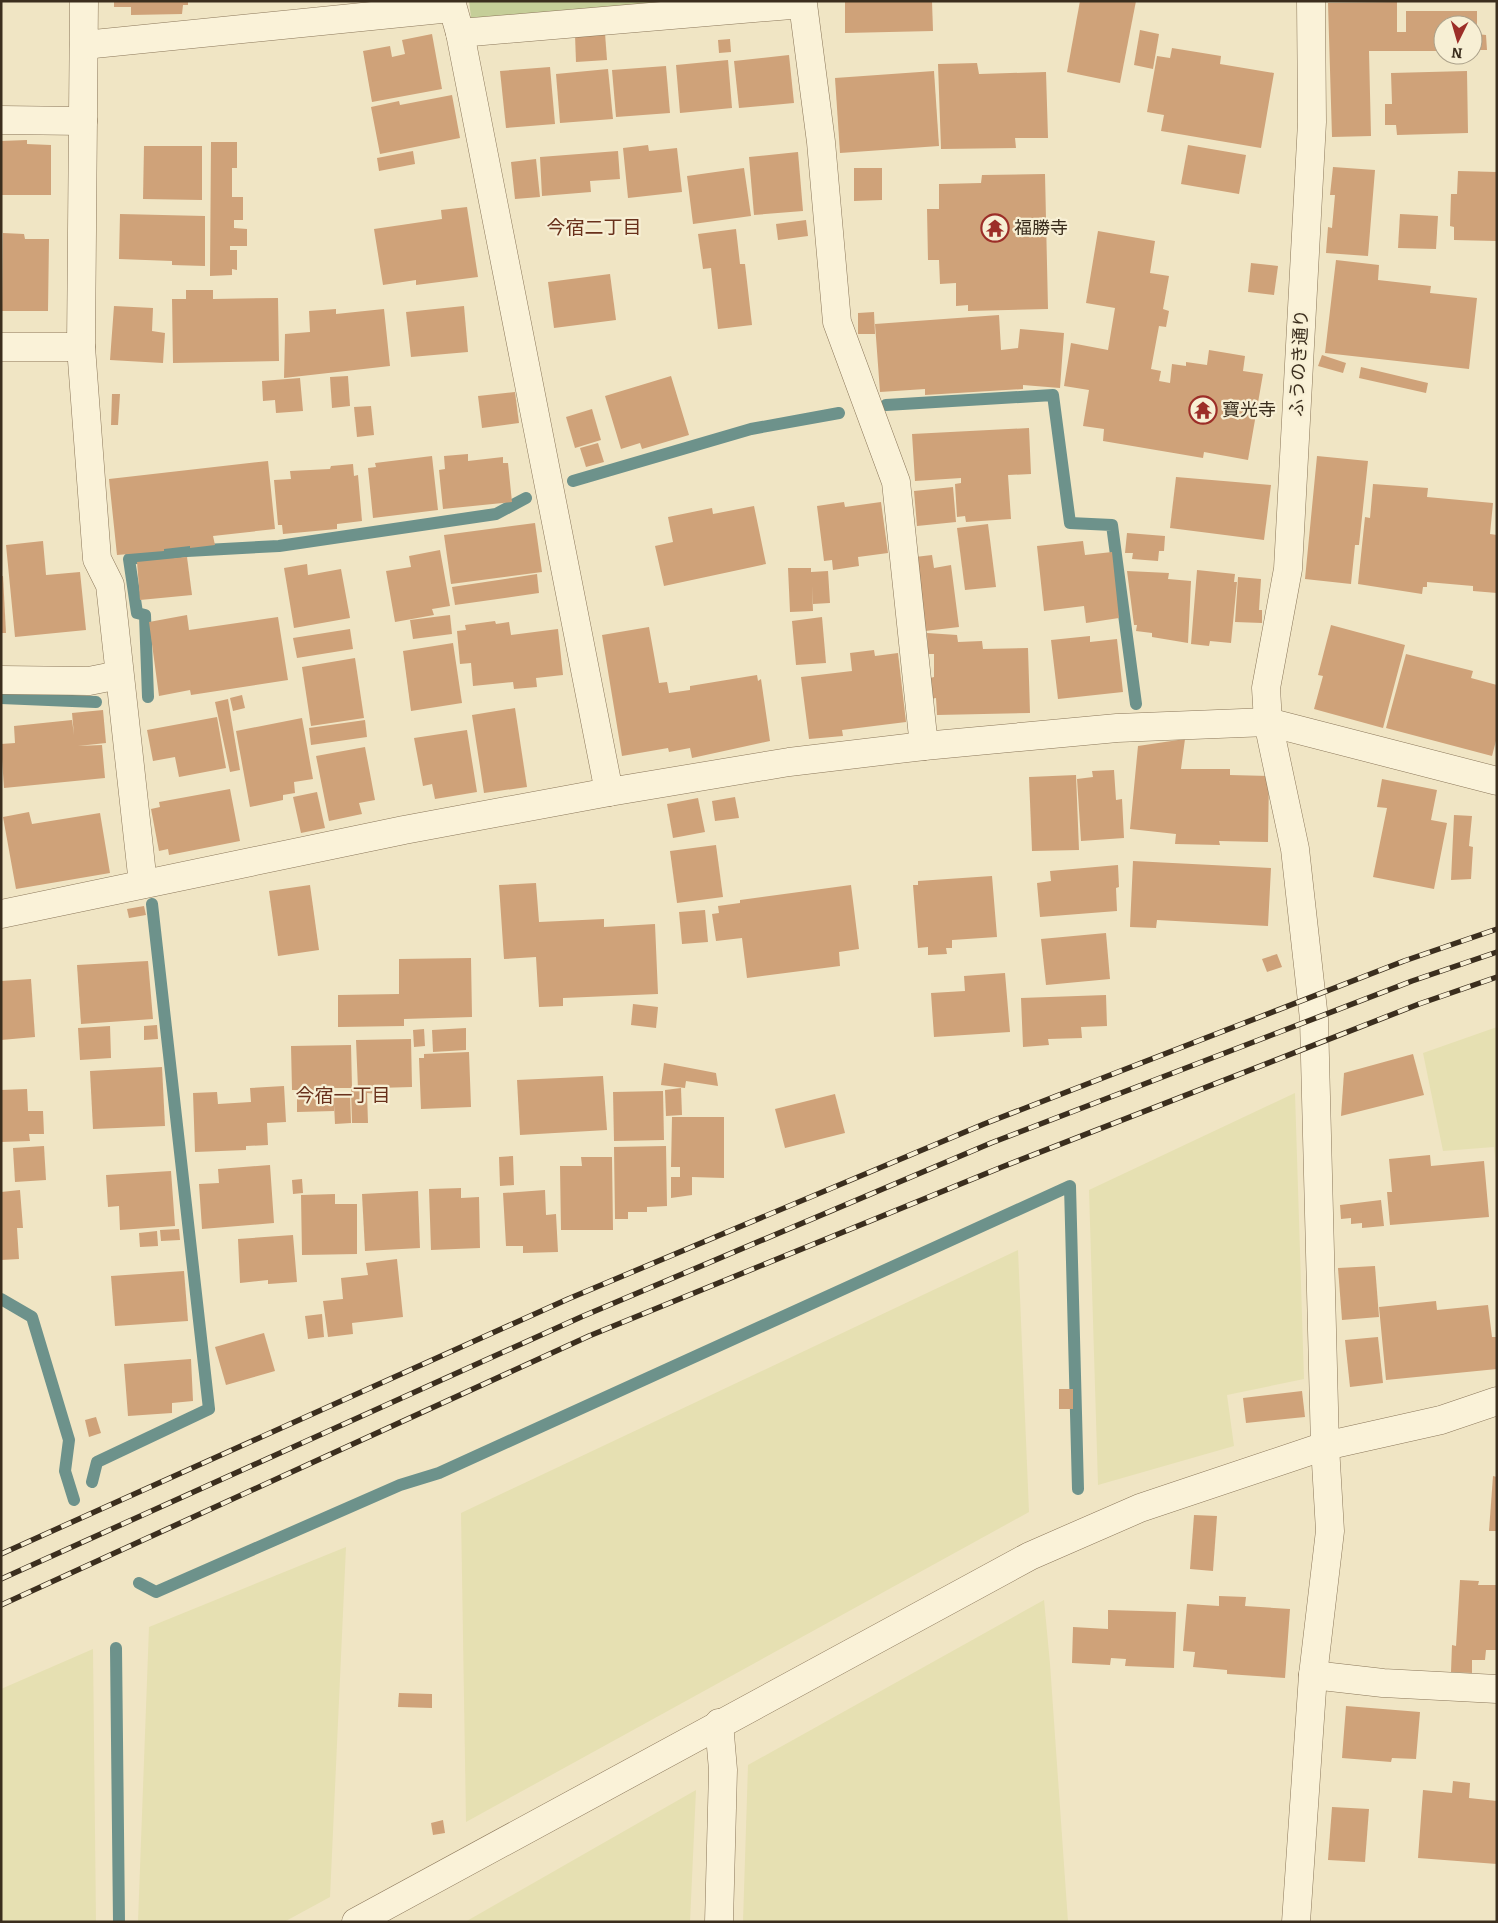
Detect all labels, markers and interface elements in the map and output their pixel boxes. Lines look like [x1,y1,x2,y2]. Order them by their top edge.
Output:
north arrow [1433,15,1483,65]
text: N [1451,43,1463,61]
temple icon: 福勝寺 [980,213,1010,243]
district label: 今宿二丁目 [546,216,642,239]
place label: 福勝寺 [1014,217,1068,239]
street label: ふうのき通り [1285,309,1313,417]
temple icon: 寶光寺 [1188,395,1218,425]
place label: 寶光寺 [1222,399,1276,421]
district label: 今宿一丁目 [295,1084,391,1107]

